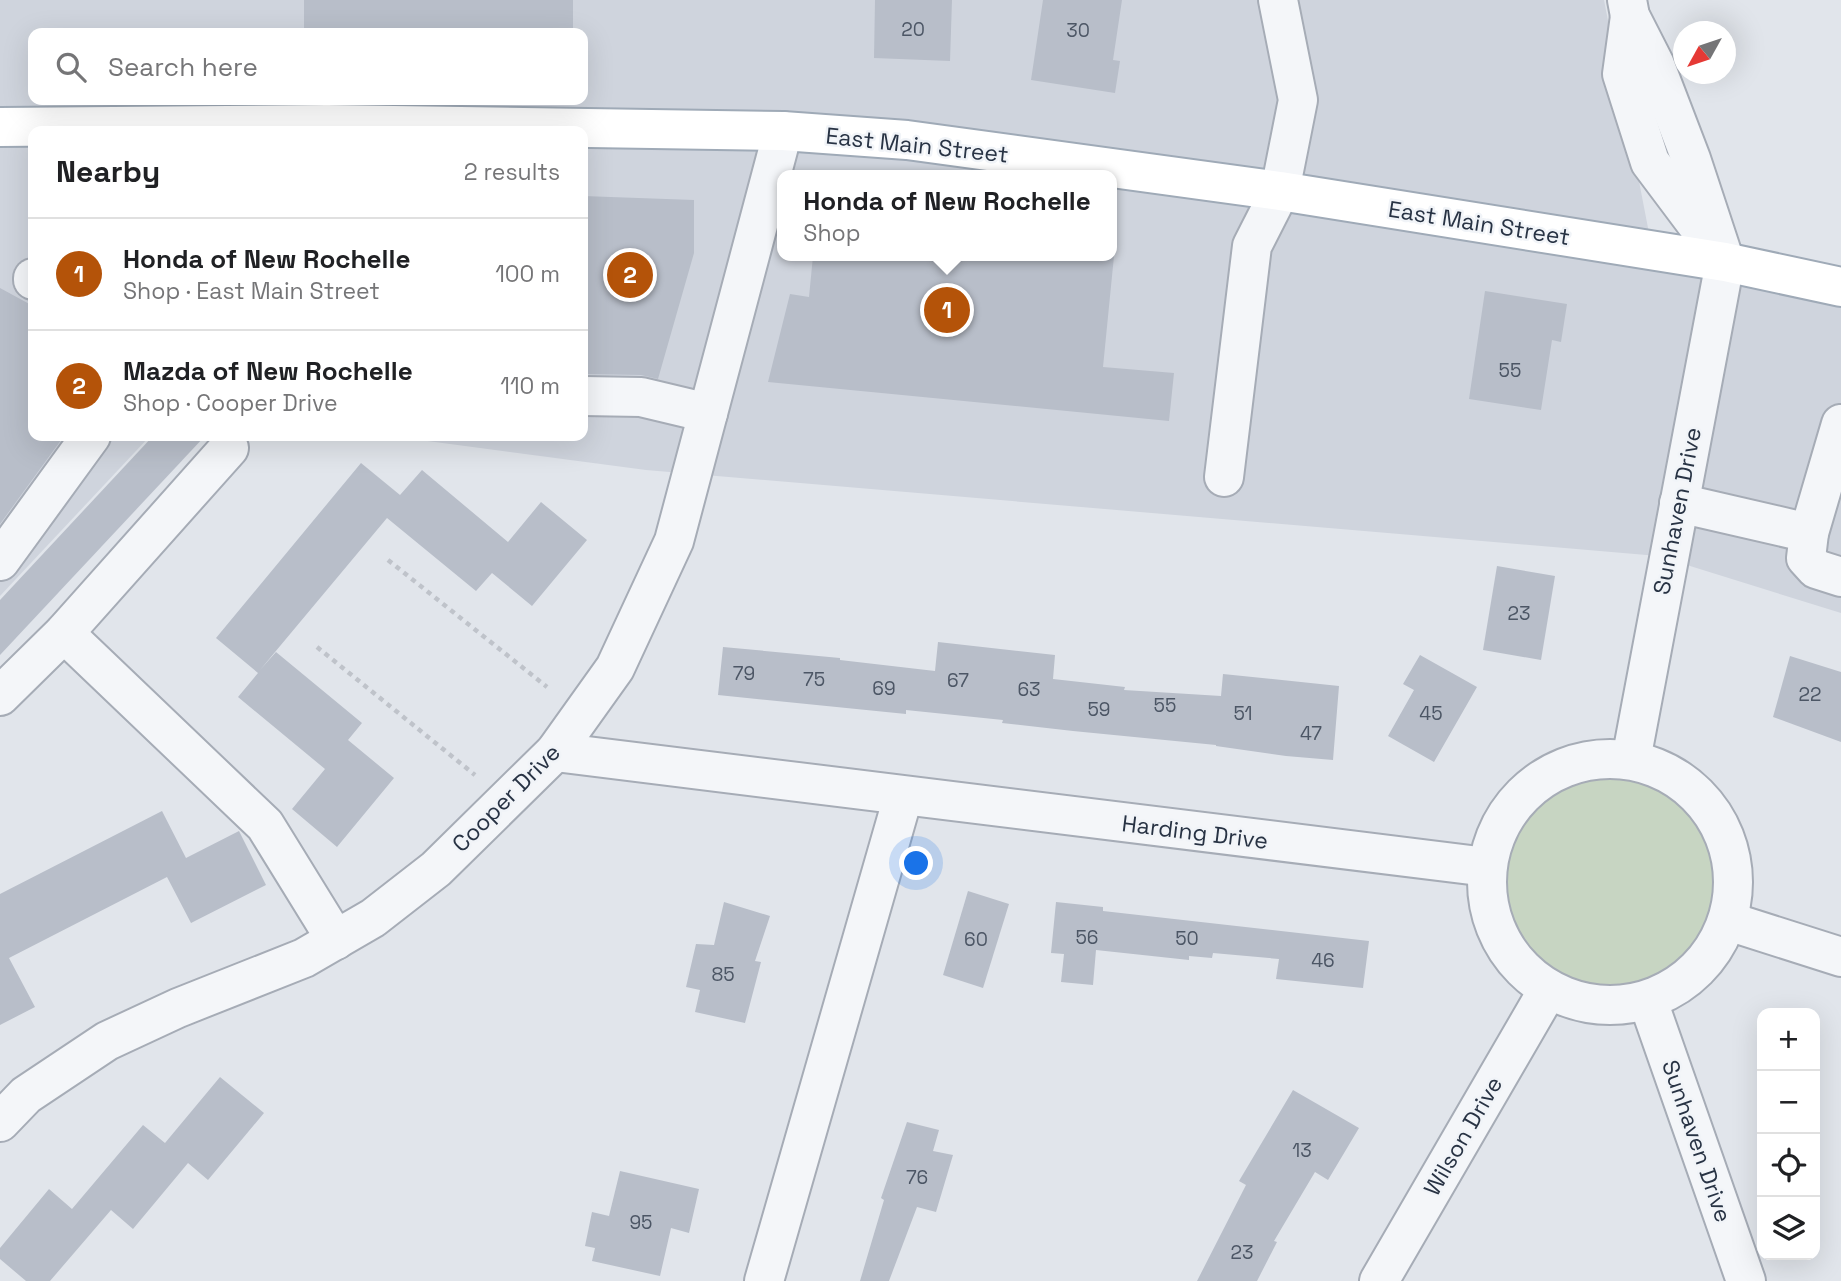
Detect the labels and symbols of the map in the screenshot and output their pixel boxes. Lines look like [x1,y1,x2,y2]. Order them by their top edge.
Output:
house number: 20 [901,17,925,42]
house number: 30 [1066,18,1090,43]
north arrow [1673,21,1736,84]
street label: East Main Street [824,120,1010,170]
street label: East Main Street [1386,194,1572,252]
pin: 2 [607,249,653,301]
pin: 1 [924,284,970,336]
house number: 55 [1499,358,1521,383]
street label: Sunhaven Drive [1646,425,1708,597]
house number: 23 [1508,601,1530,626]
house number: 79 [733,661,755,686]
house number: 75 [803,667,825,692]
house number: 67 [947,668,969,693]
house number: 69 [872,676,896,701]
house number: 63 [1017,677,1041,702]
house number: 22 [1799,682,1821,707]
house number: 55 [1154,693,1176,718]
house number: 59 [1087,697,1111,722]
house number: 51 [1233,701,1253,726]
house number: 45 [1419,701,1443,726]
house number: 47 [1300,721,1322,746]
street label: Cooper Drive [445,737,567,859]
street label: Harding Drive [1120,808,1270,856]
your location [899,846,933,880]
house number: 56 [1075,925,1099,950]
house number: 50 [1175,926,1199,951]
house number: 60 [964,927,988,952]
house number: 46 [1311,948,1335,973]
house number: 85 [711,962,735,987]
street label: Sunhaven Drive [1655,1056,1739,1226]
street label: Wilson Drive [1417,1071,1509,1201]
house number: 13 [1292,1138,1312,1163]
house number: 76 [906,1165,928,1190]
house number: 95 [629,1210,653,1235]
house number: 23 [1231,1240,1253,1265]

